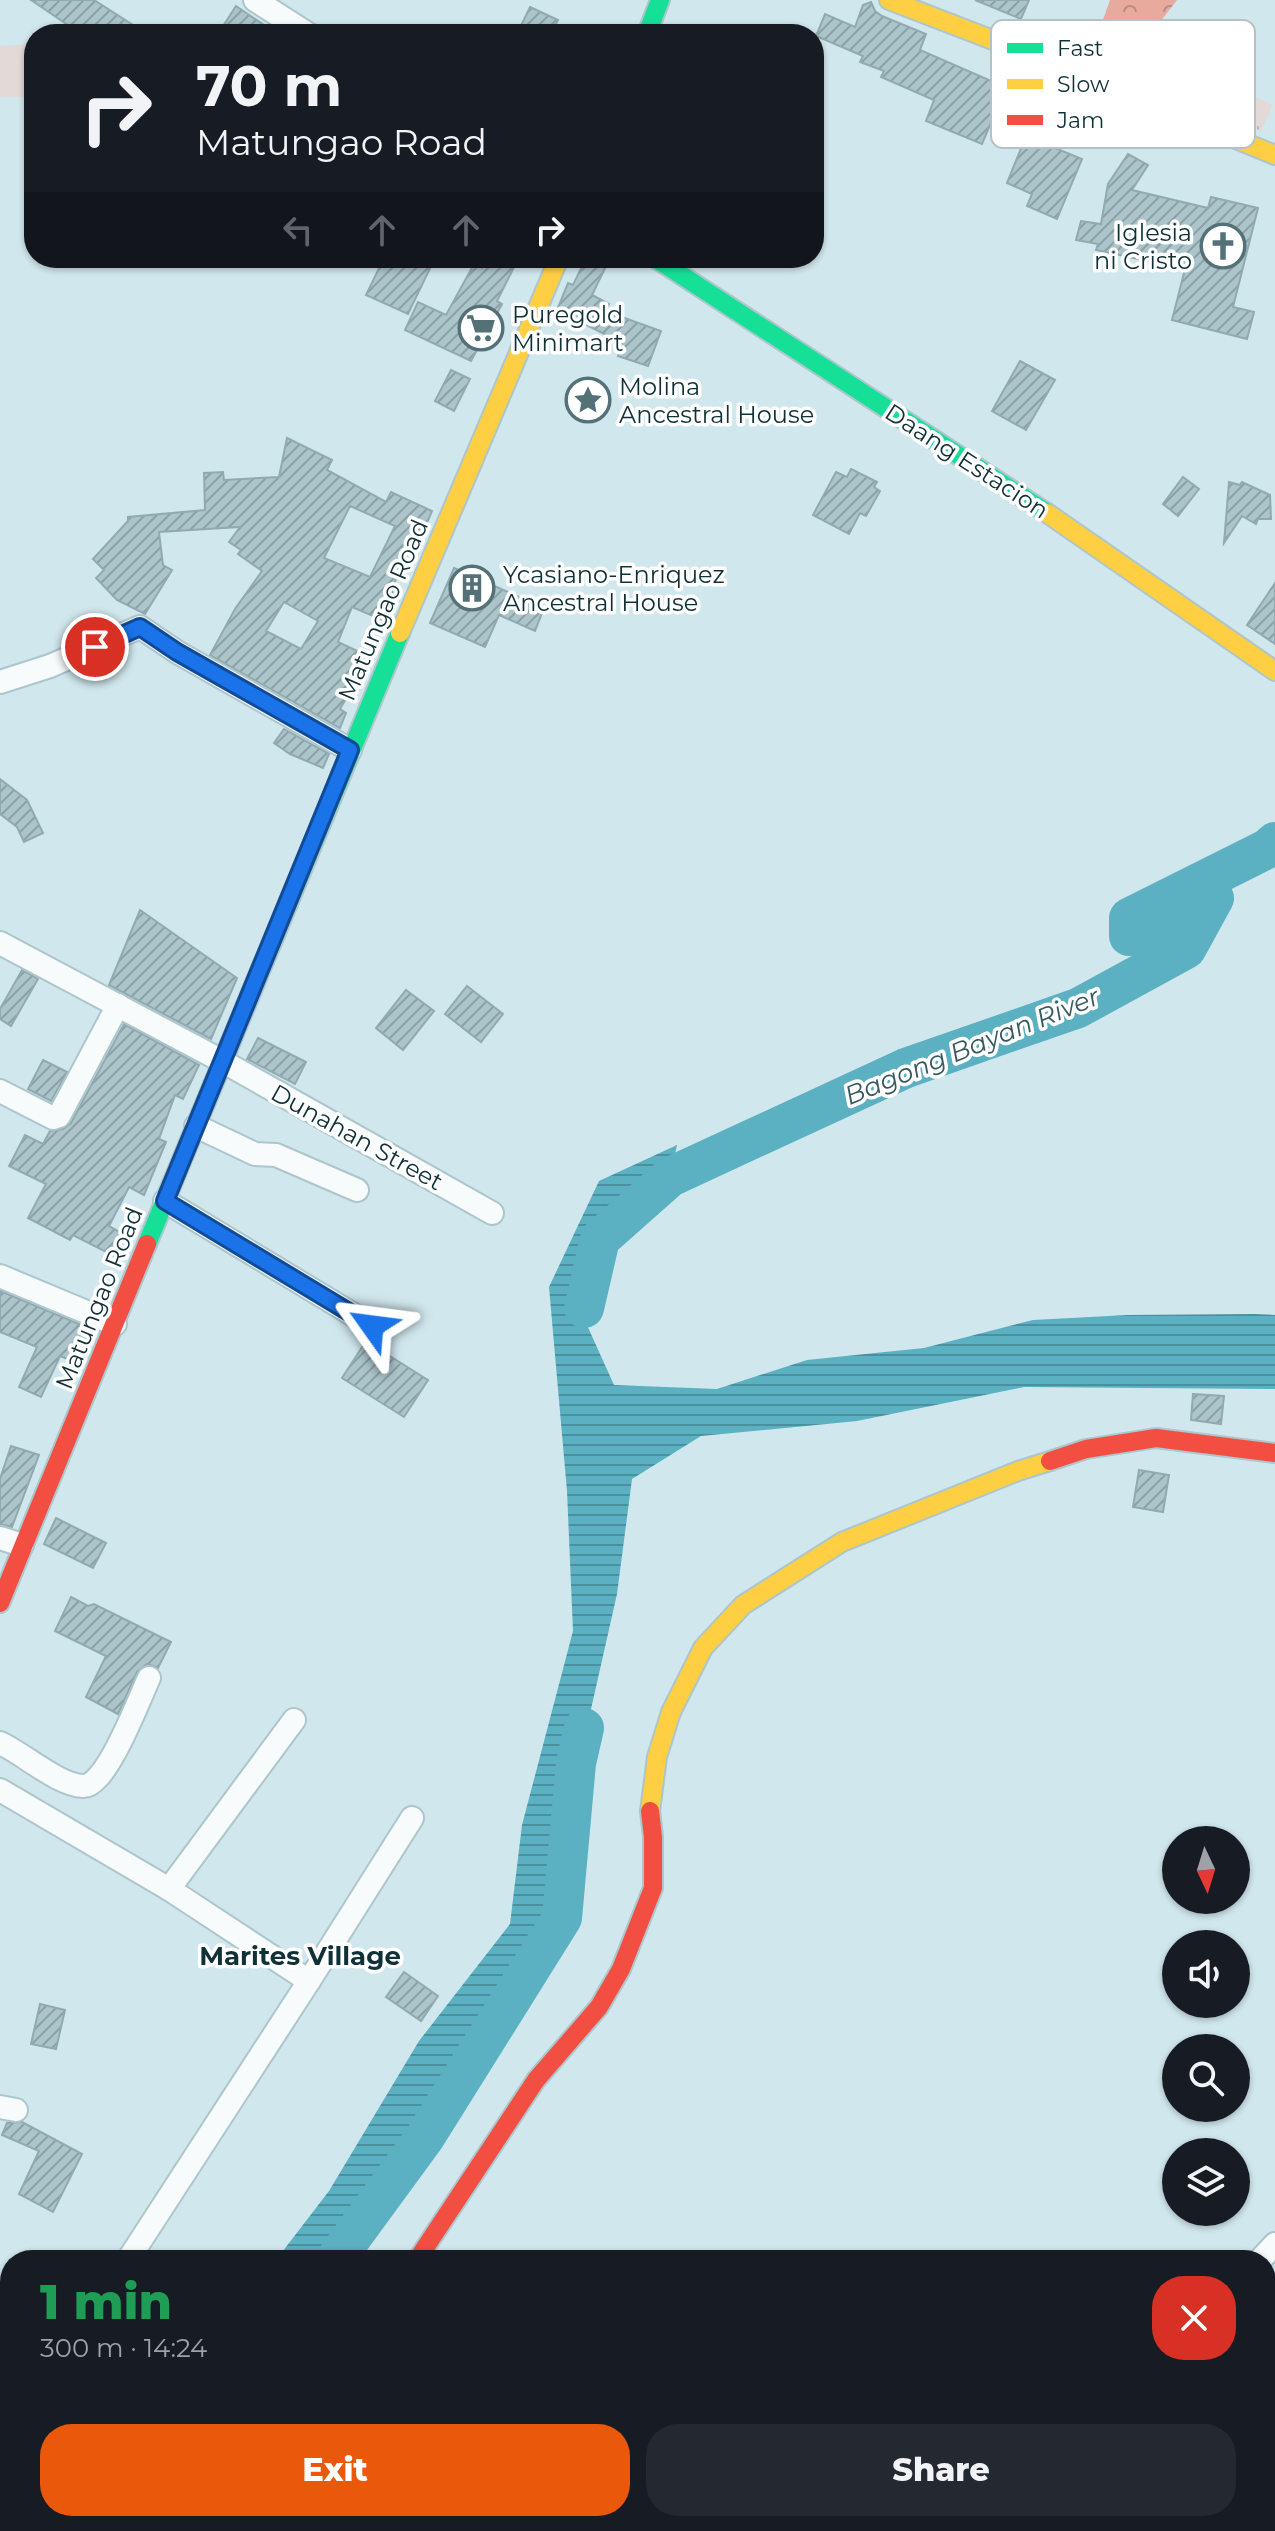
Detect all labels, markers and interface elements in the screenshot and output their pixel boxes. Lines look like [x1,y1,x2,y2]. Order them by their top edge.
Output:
legend [991,20,1255,148]
text: Fast [1057,35,1103,62]
text: 70 m [196,52,342,120]
icon: right [64,56,168,160]
text: Slow [1057,71,1110,98]
text: Jam [1056,107,1104,134]
text: Matungao Road [196,120,487,164]
icon: left [276,208,320,252]
icon: ahead [360,208,404,252]
icon: ahead [444,208,488,252]
icon: right [528,208,572,252]
place label: Iglesia ni Cristo [1094,218,1192,275]
church icon: Iglesia ni Cristo [1199,222,1247,270]
place label: Puregold Minimart [512,300,624,357]
supermarket icon: Puregold Minimart [457,304,505,352]
place label: Molina Ancestral House [619,372,814,429]
place icon: Molina Ancestral House [564,376,612,424]
street label: Daang Estacion [880,397,1054,525]
street label: Matungao Road [332,515,434,705]
place label: Ycasiano-Enriquez Ancestral House [503,560,725,617]
building icon: Ycasiano-Enriquez Ancestral House [448,564,496,612]
pin [61,613,129,681]
icon: arrive [73,625,117,669]
water label: Bagong Bayan River [840,980,1105,1112]
street label: Dunahan Street [266,1078,448,1196]
street label: Matungao Road [49,1203,149,1393]
position arrow [330,1284,414,1368]
north arrow [1162,1826,1250,1914]
map controls [1162,1826,1250,2226]
button: sound [1162,1930,1250,2018]
district label: Marites Village [199,1940,401,1972]
button: search [1162,2034,1250,2122]
button: layers [1162,2138,1250,2226]
text: 1 min [40,2273,172,2331]
button: close [1152,2276,1236,2360]
text: 300 m · 14:24 [40,2332,207,2364]
button: Exit [40,2424,630,2516]
button: Share [646,2424,1236,2516]

